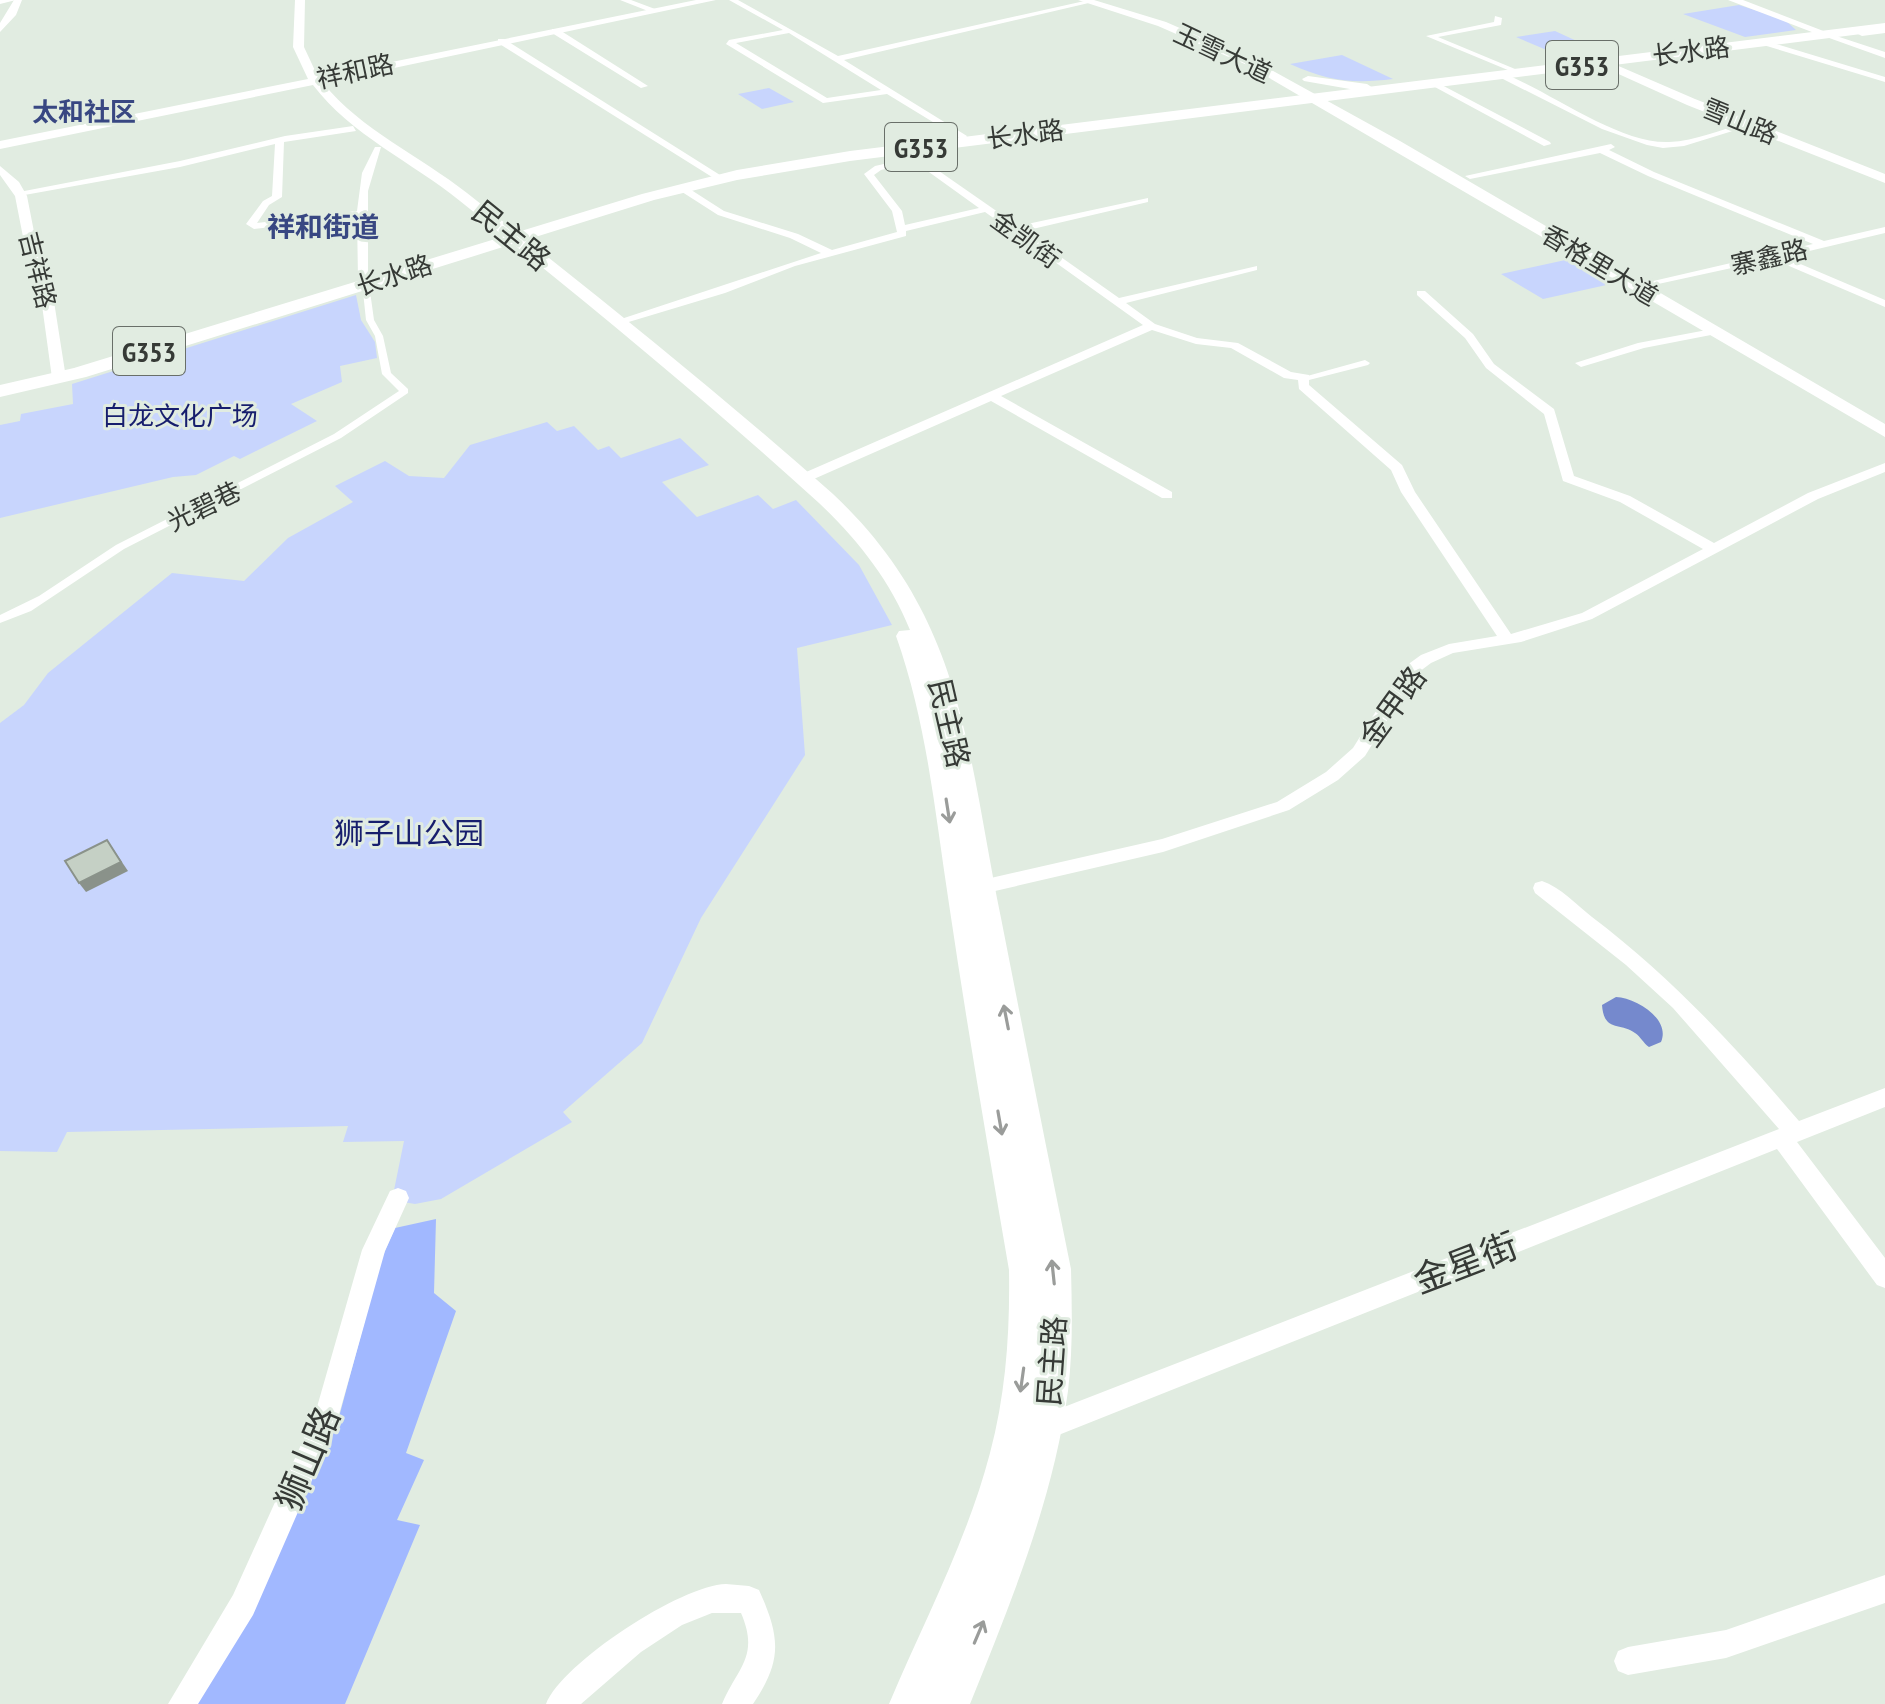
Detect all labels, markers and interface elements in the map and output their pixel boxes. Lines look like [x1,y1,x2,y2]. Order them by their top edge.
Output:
street label: 玉雪大道 [1169,16,1277,90]
street label: 长水路 [1650,30,1732,72]
road number: G353 [1546,41,1618,89]
street label: 祥和路 [313,47,397,95]
street label: 雪山路 [1698,91,1782,151]
district label: 太和社区 [32,95,136,128]
street label: 长水路 [984,113,1066,155]
road number: G353 [885,123,957,171]
street label: 民主路 [465,192,559,278]
street label: 金凯街 [985,203,1067,275]
district label: 祥和街道 [267,208,379,245]
street label: 香格里大道 [1536,217,1664,313]
street label: 吉祥路 [13,228,63,312]
street label: 寨鑫路 [1727,232,1811,282]
street label: 长水路 [352,247,436,303]
road number: G353 [113,327,185,375]
park label: 白龙文化广场 [102,399,258,432]
street label: 光碧巷 [162,474,246,538]
street label: 金甲路 [1350,658,1434,754]
street label: 民主路 [921,675,979,771]
one-way arrow [941,798,956,823]
park label: 狮子山公园 [334,813,484,852]
one-way arrow [998,1004,1013,1030]
one-way arrow [993,1110,1008,1135]
street label: 金星街 [1406,1221,1524,1303]
one-way arrow [1046,1259,1061,1286]
street label: 民主路 [1028,1315,1074,1407]
one-way arrow [1014,1367,1029,1392]
street label: 狮山路 [264,1399,350,1517]
one-way arrow [972,1620,987,1645]

